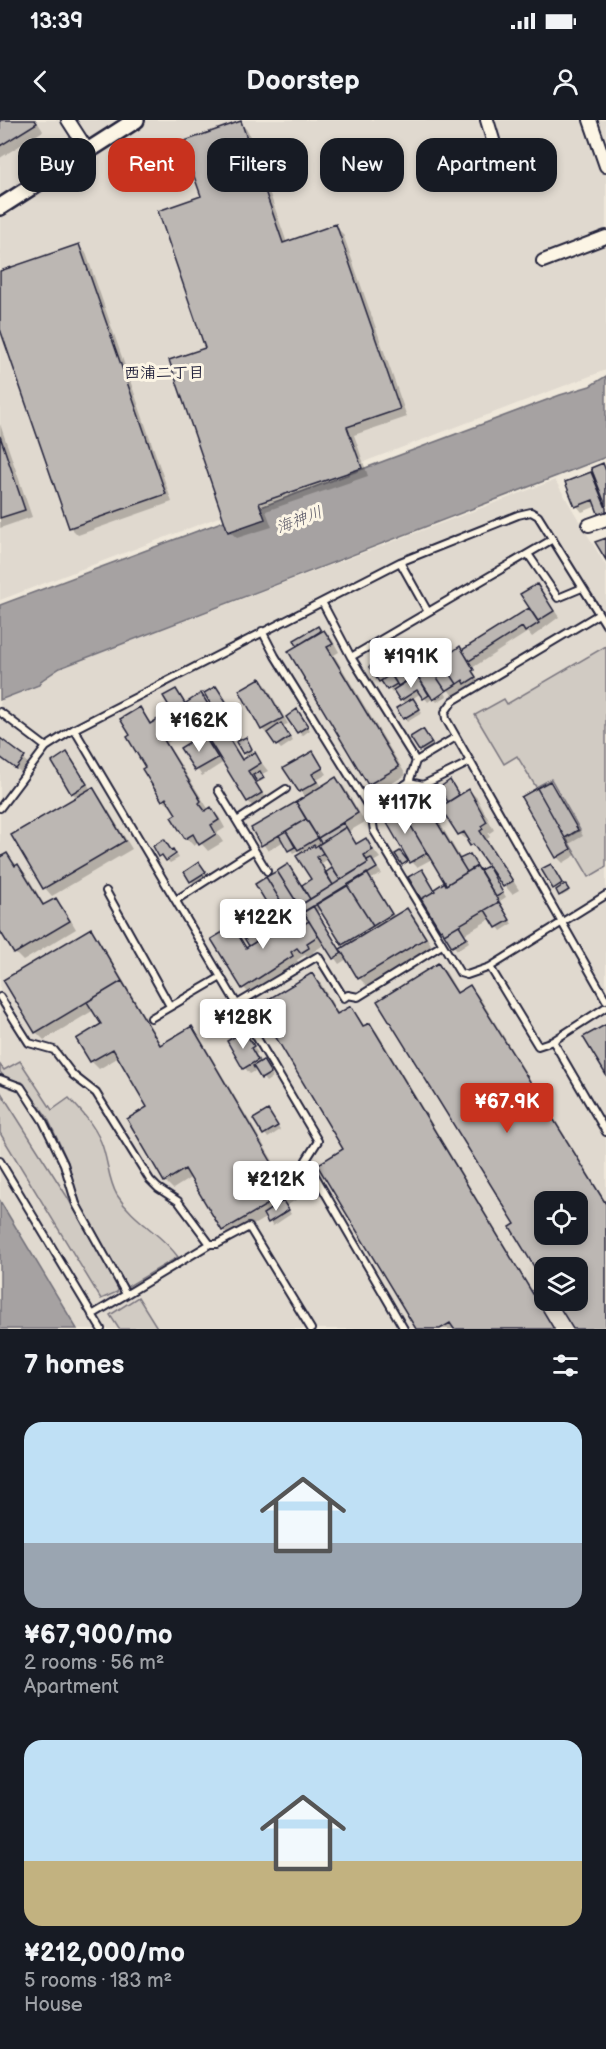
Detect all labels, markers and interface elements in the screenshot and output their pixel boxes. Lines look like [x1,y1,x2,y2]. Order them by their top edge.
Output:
text: 13:39 [30,8,83,35]
icon: back [24,65,57,98]
text: Doorstep [246,65,360,97]
icon: person [549,65,582,98]
chip: Buy [18,138,96,192]
chip: Rent [108,138,195,192]
chip: Filters [207,138,308,192]
chip: New [320,138,404,192]
chip: Apartment [416,138,557,192]
district label: 西浦二丁目 [124,364,204,383]
water label: 海神川 [274,503,325,538]
pin: ¥191K [369,638,453,689]
text: ¥191K [384,645,438,669]
pin: ¥162K [157,702,241,753]
text: ¥162K [170,709,228,733]
pin: ¥117K [363,784,447,835]
text: ¥117K [378,791,432,815]
pin: ¥122K [221,899,305,950]
text: ¥122K [234,906,292,930]
pin: ¥128K [201,999,285,1050]
text: ¥128K [214,1006,272,1030]
pin: ¥67.9K [458,1083,556,1134]
text: ¥67.9K [474,1090,540,1114]
pin: ¥212K [234,1161,318,1212]
text: ¥212K [247,1168,305,1192]
map controls [534,1191,588,1311]
button: locate [534,1191,588,1245]
button: layers [534,1257,588,1311]
icon: filters [549,1349,582,1382]
text: 7 homes [24,1350,124,1381]
icon: home [249,1461,357,1569]
text: ¥67,900/mo [24,1620,173,1651]
text: 2 rooms · 56 m² [24,1651,164,1675]
text: Apartment [24,1675,119,1699]
icon: home [249,1779,357,1887]
text: ¥212,000/mo [24,1938,185,1969]
text: 5 rooms · 183 m² [24,1969,172,1993]
text: House [24,1993,83,2017]

